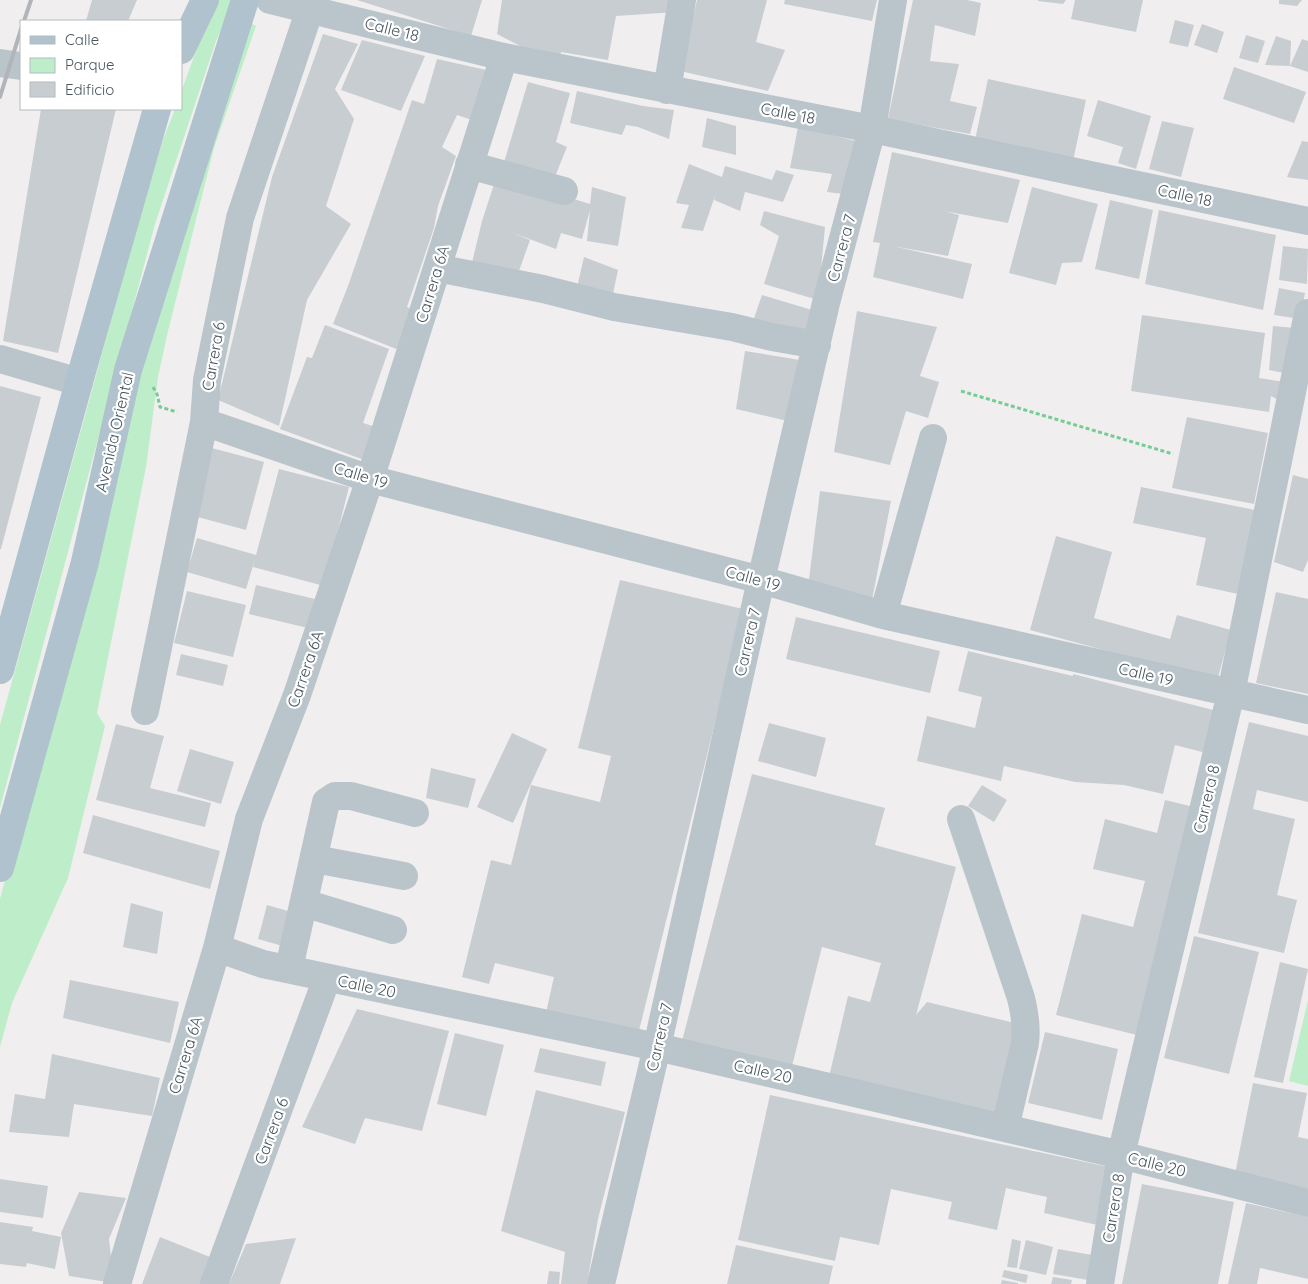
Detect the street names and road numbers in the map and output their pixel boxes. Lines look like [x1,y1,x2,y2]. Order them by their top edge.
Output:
street label: Calle 18 [363,13,421,45]
street label: Calle 18 [759,98,817,128]
street label: Calle 18 [1156,179,1214,211]
street label: Carrera 7 [822,212,860,284]
street label: Carrera 6A [411,243,453,325]
street label: Carrera 6 [197,320,229,392]
street label: Avenida Oriental [90,370,138,494]
street label: Calle 19 [331,457,391,493]
street label: Calle 19 [724,561,783,595]
street label: Carrera 7 [729,606,765,678]
street label: Carrera 6A [282,628,328,710]
street label: Calle 19 [1117,658,1175,690]
street label: Carrera 8 [1188,763,1224,835]
street label: Calle 20 [336,970,398,1002]
street label: Carrera 7 [641,1001,677,1073]
street label: Carrera 6A [164,1014,206,1096]
street label: Calle 20 [732,1055,794,1087]
street label: Carrera 6 [250,1094,292,1167]
street label: Calle 20 [1126,1147,1188,1181]
street label: Carrera 8 [1098,1172,1128,1244]

